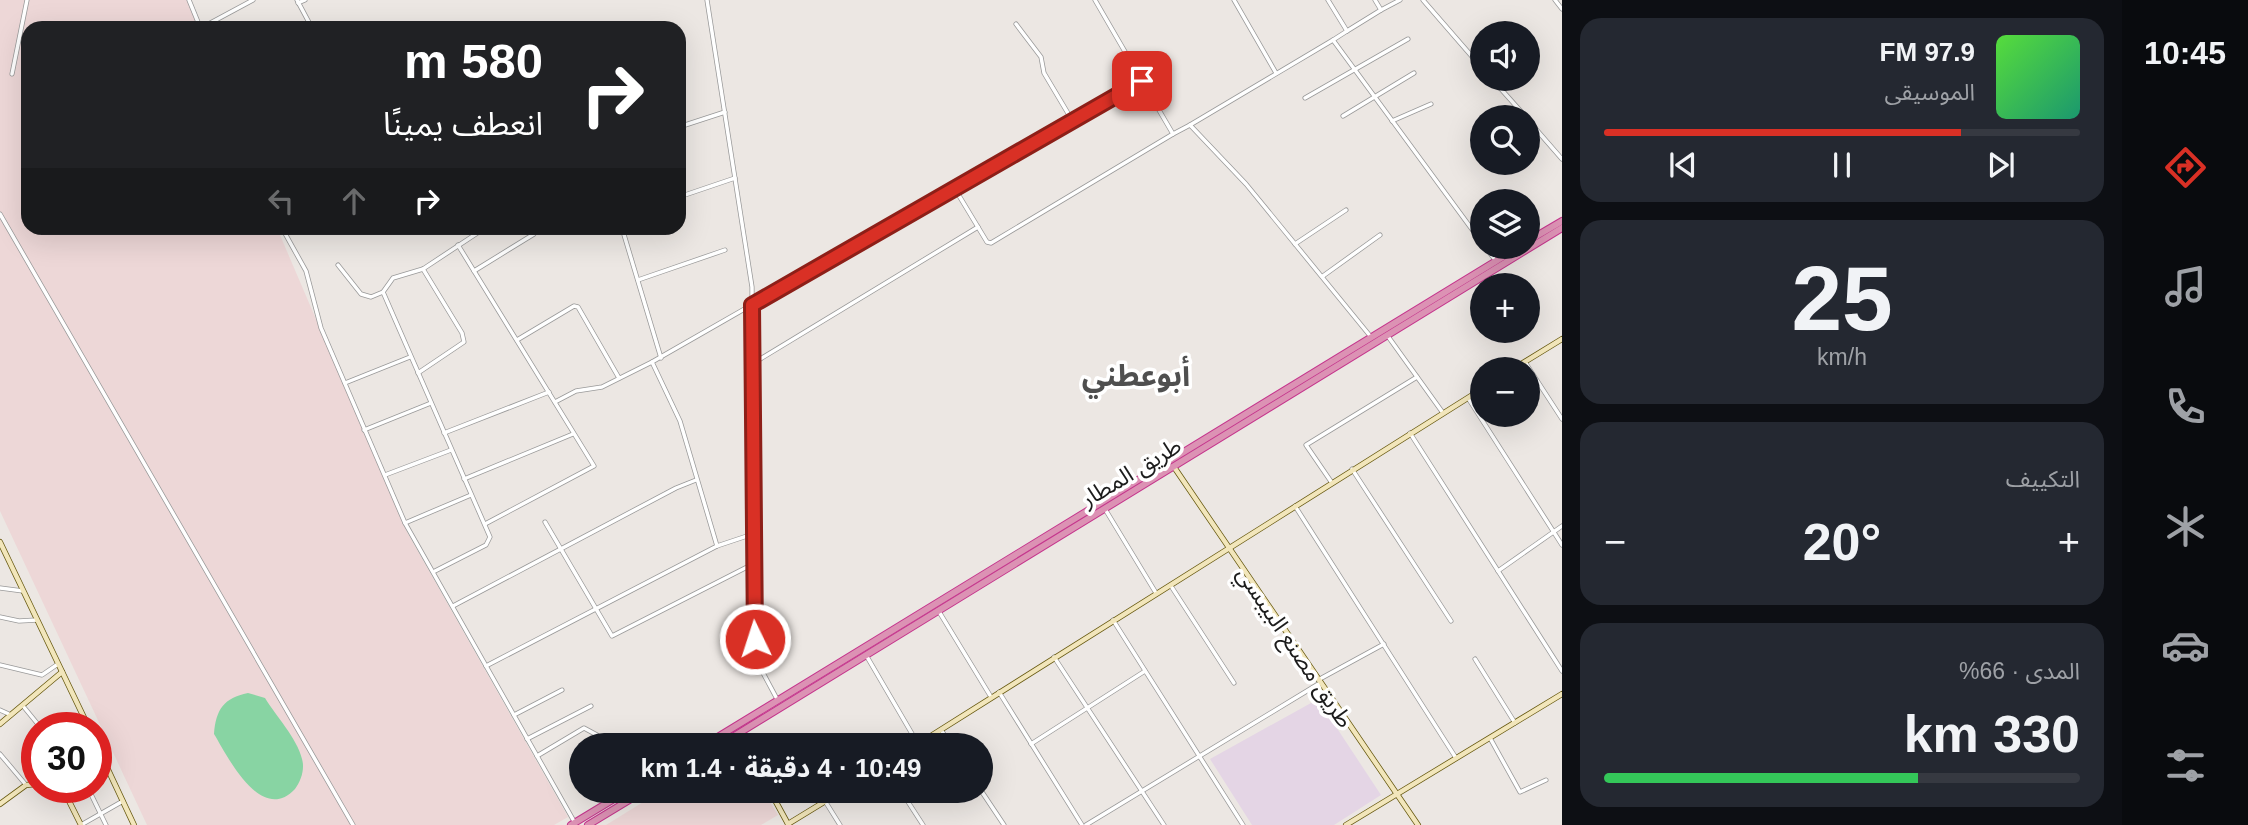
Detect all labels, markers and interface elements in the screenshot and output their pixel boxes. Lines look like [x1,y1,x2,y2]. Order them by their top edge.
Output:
map controls [1470,21,1540,427]
button: sound [1470,21,1540,91]
text: 580 m [404,34,543,88]
text: 10:45 [2144,35,2226,71]
text: 97.9 FM [1880,37,1975,67]
icon: right [567,49,658,140]
pin [1112,51,1172,111]
icon: arrive [1123,62,1161,100]
text: الموسيقى [1884,79,1975,105]
button: search [1470,105,1540,175]
text: انعطف يمينًا [383,106,543,142]
icon: directions [2161,143,2210,192]
icon: previous [1664,146,1702,184]
icon: pause [1823,146,1861,184]
icon: next [1982,146,2020,184]
icon: left [262,182,300,220]
icon: ahead [335,182,373,220]
icon: right [408,182,446,220]
button: layers [1470,189,1540,259]
text: 25 [1791,248,1893,349]
icon: music [2161,262,2210,311]
button: + [1470,273,1540,343]
text: km/h [1817,344,1867,370]
district label: أبوعطني [1082,355,1190,399]
button: − [1470,357,1540,427]
icon: phone [2161,382,2210,431]
street label: طريق المطار [1075,432,1186,513]
text: التكييف [2006,466,2080,492]
icon: climate [2161,502,2210,551]
text: 20° [1803,513,1881,571]
text: − [1604,521,1626,563]
text: + [2058,521,2080,563]
street label: طريق مصنع البيبسي [1228,562,1358,735]
position arrow [718,602,792,676]
icon: car [2161,621,2210,670]
text: المدى · 66% [1959,658,2080,684]
text: 330 km [1904,705,2080,763]
speed limit sign: 30 [21,712,112,803]
icon: filters [2161,741,2210,790]
text: 10:49 · 4 دقيقة · 1.4 km [641,753,921,783]

